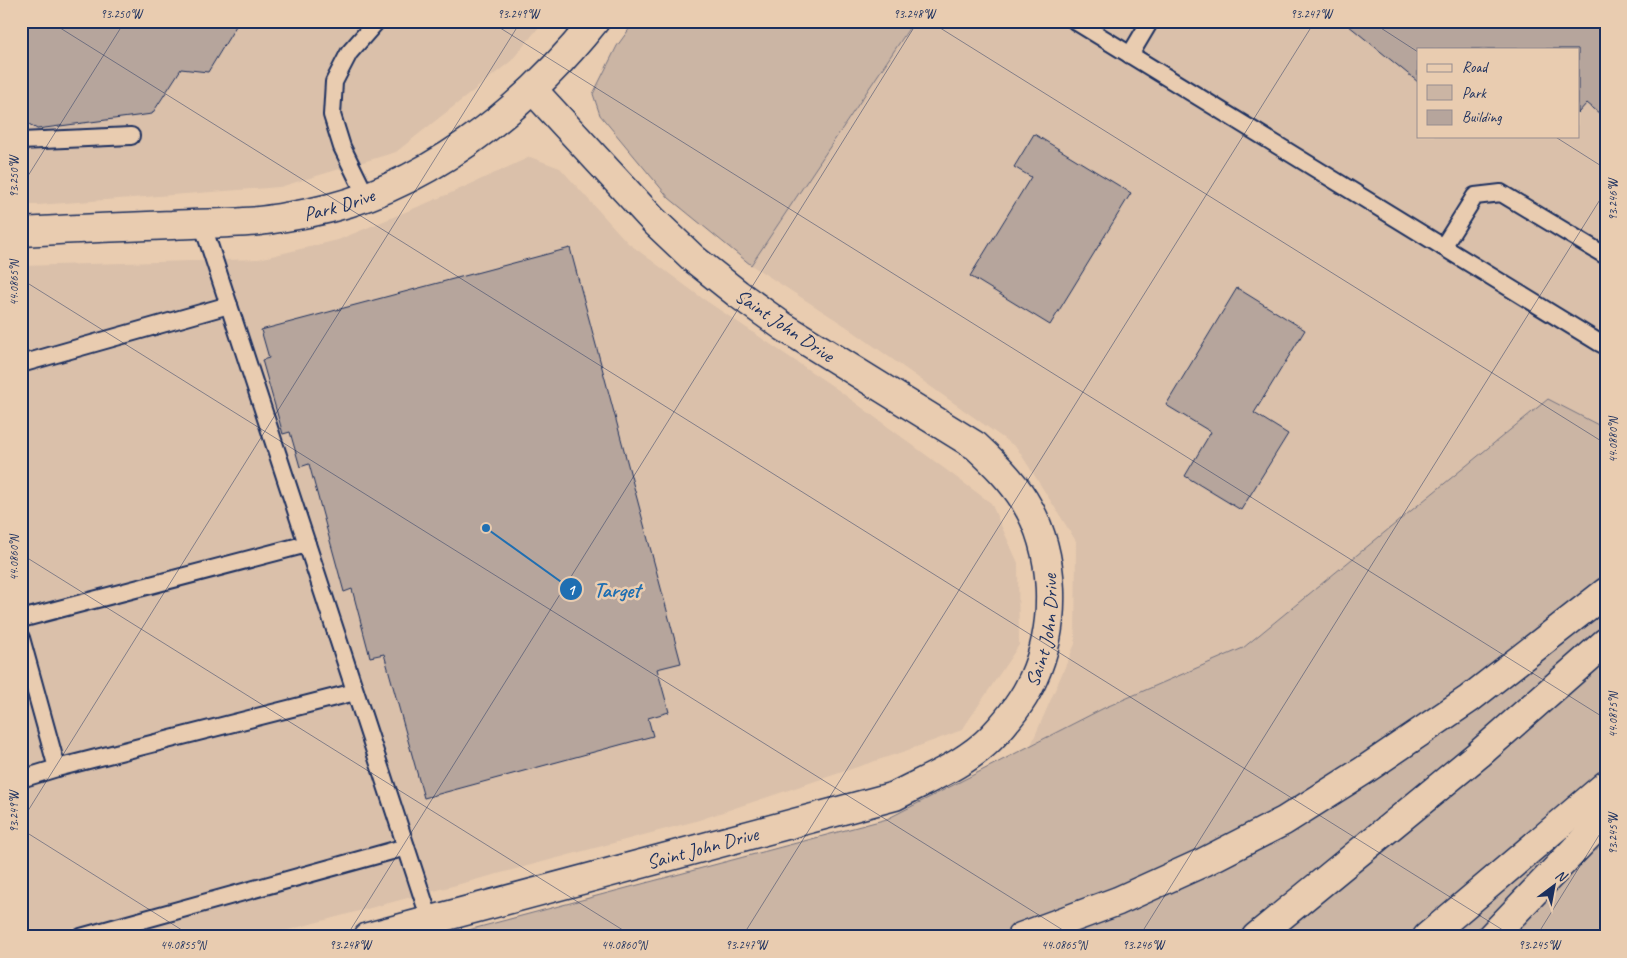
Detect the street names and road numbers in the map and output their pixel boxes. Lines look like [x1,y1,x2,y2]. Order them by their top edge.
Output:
street label: Park Drive [302,182,379,227]
street label: Saint John Drive [730,283,840,369]
street label: Saint John Drive [1019,571,1063,691]
street label: Saint John Drive [644,821,762,875]

